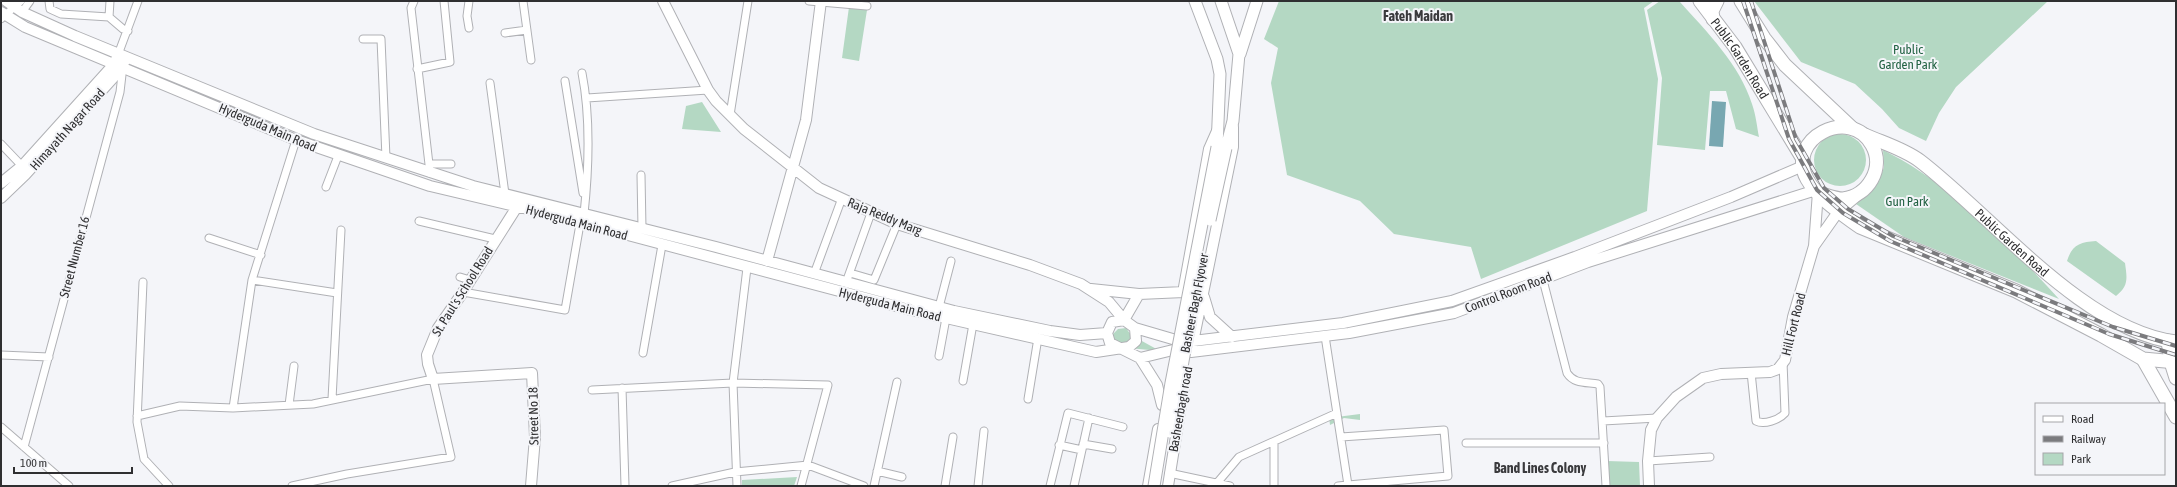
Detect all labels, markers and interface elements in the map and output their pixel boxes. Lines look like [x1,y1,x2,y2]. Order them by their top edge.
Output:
district label: Fateh Maidan [1383,8,1453,24]
street label: Public Garden Road [1708,15,1772,102]
park label: Public Garden Park [1879,42,1938,72]
street label: Himayath Nagar Road [27,85,108,173]
street label: Hyderguda Main Road [217,100,319,155]
park label: Gun Park [1886,194,1929,209]
street label: Raja Reddy Marg [845,195,925,238]
street label: Hyderguda Main Road [524,202,629,243]
street label: Public Garden Road [1972,206,2052,280]
street label: Street Number 16 [56,215,93,299]
street label: St. Paul's School Road [429,244,496,339]
street label: Basheer Bagh Flyover [1177,252,1212,354]
street label: Control Room Road [1463,269,1554,316]
street label: Hyderguda Main Road [837,285,943,324]
street label: Hill Fort Road [1778,291,1809,357]
street label: Basheerbagh road [1166,365,1195,453]
street label: Street No 18 [525,387,542,445]
legend [2035,403,2165,475]
text: Road [2071,412,2094,426]
text: Railway [2071,432,2106,446]
scale bar [14,449,132,475]
text: Park [2071,452,2092,466]
text: 100 m [20,456,47,470]
district label: Band Lines Colony [1494,460,1587,476]

